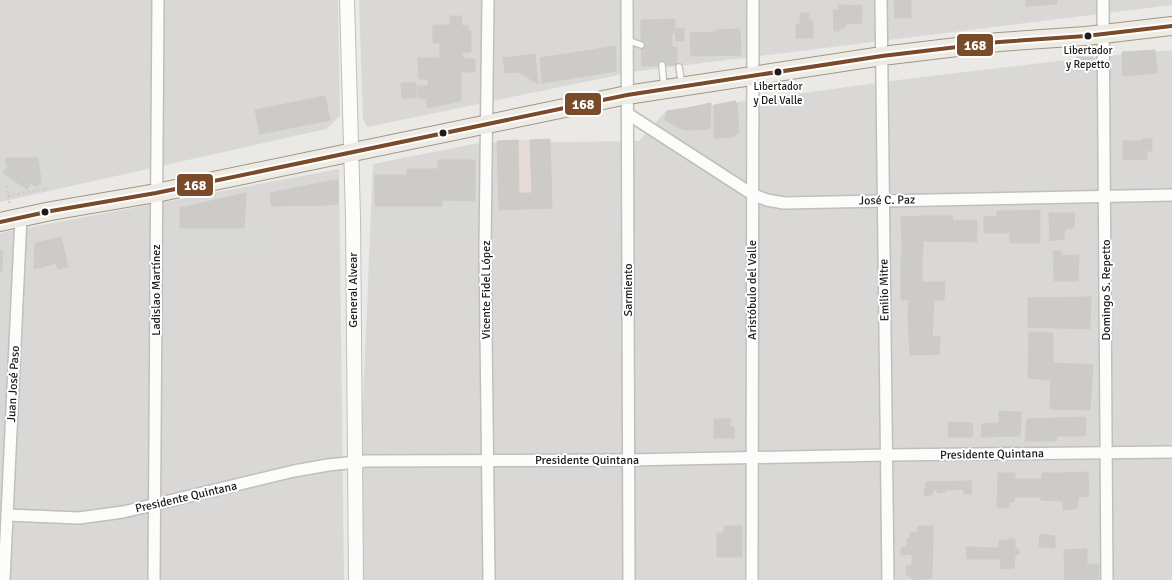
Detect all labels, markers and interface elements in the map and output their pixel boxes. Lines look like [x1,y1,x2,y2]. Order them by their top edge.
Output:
marker: Libertador y Repetto [1083,31,1093,41]
line badge: 168 [956,33,994,57]
text: 168 [964,37,987,54]
place label: Libertador y Repetto [1063,44,1113,71]
marker: Libertador y Del Valle [773,67,783,77]
place label: Libertador y Del Valle [753,80,803,107]
line badge: 168 [564,92,602,116]
text: 168 [572,96,595,113]
unlabelled marker [438,128,448,138]
line badge: 168 [176,173,214,197]
text: 168 [184,177,207,194]
street label: José C. Paz [859,193,915,208]
unlabelled marker [40,207,50,217]
street label: Domingo S. Repetto [1099,239,1114,341]
street label: Aristóbulo del Valle [745,240,760,340]
street label: Vicente Fidel López [479,241,494,339]
street label: Ladislao Martínez [149,244,164,336]
street label: General Alvear [346,252,361,328]
street label: Emilio Mitre [876,259,893,321]
street label: Sarmiento [621,264,636,316]
street label: Juan José Paso [4,345,23,423]
street label: Presidente Quintana [940,446,1044,463]
street label: Presidente Quintana [535,453,639,468]
street label: Presidente Quintana [134,478,238,516]

